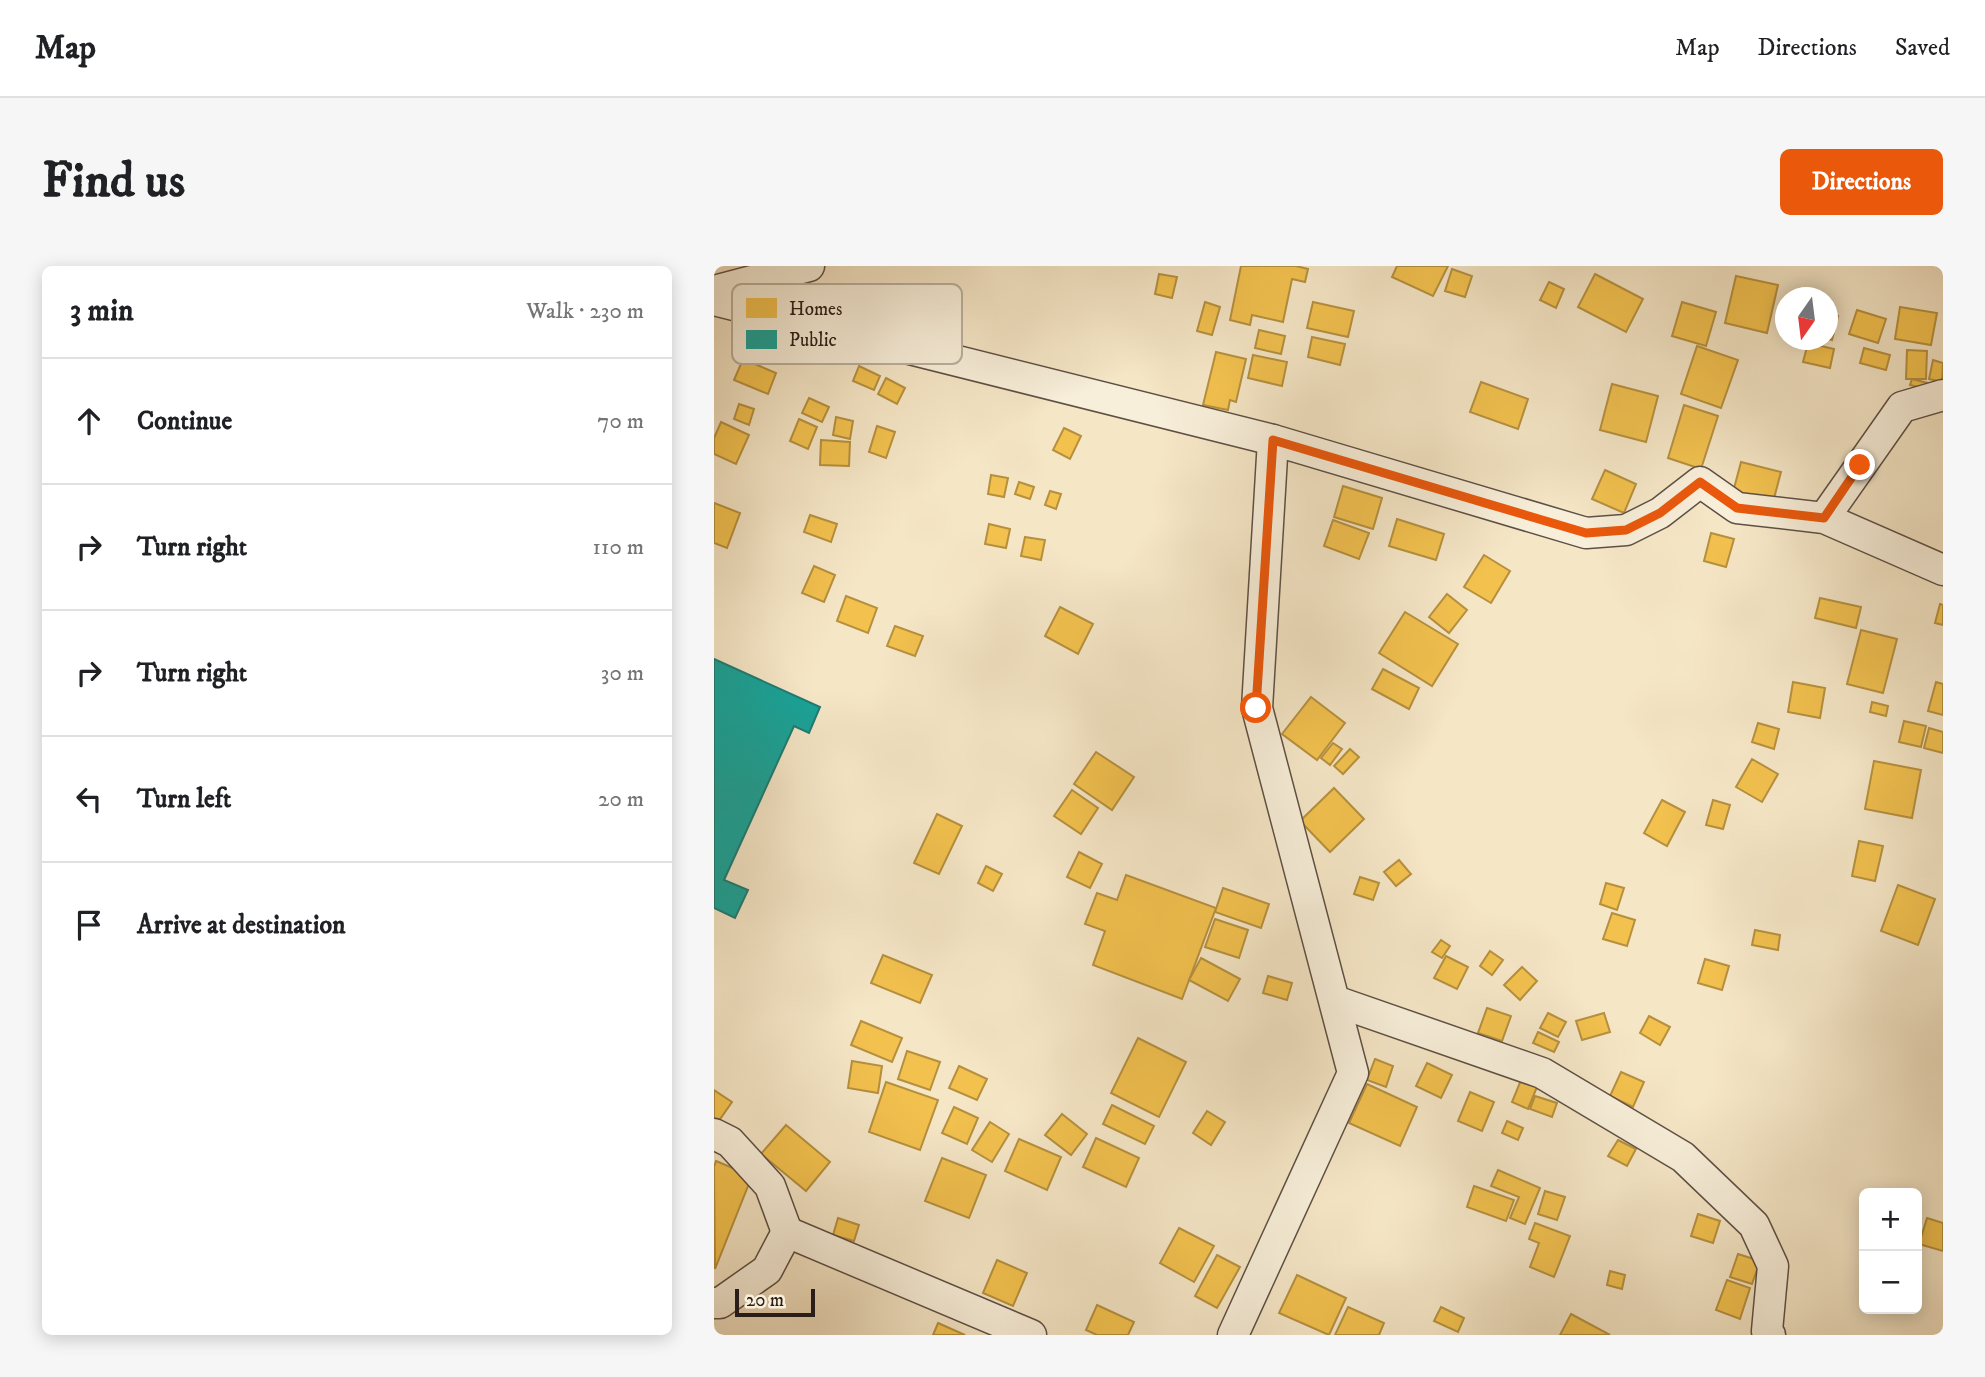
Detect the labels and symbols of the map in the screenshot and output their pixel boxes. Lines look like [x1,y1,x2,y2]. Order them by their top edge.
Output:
legend [732,284,962,364]
north arrow [1775,287,1838,350]
text: Homes [789,298,842,321]
text: Public [789,329,837,352]
route end [1844,449,1875,480]
route start [1240,692,1271,723]
scale bar [735,1286,816,1318]

